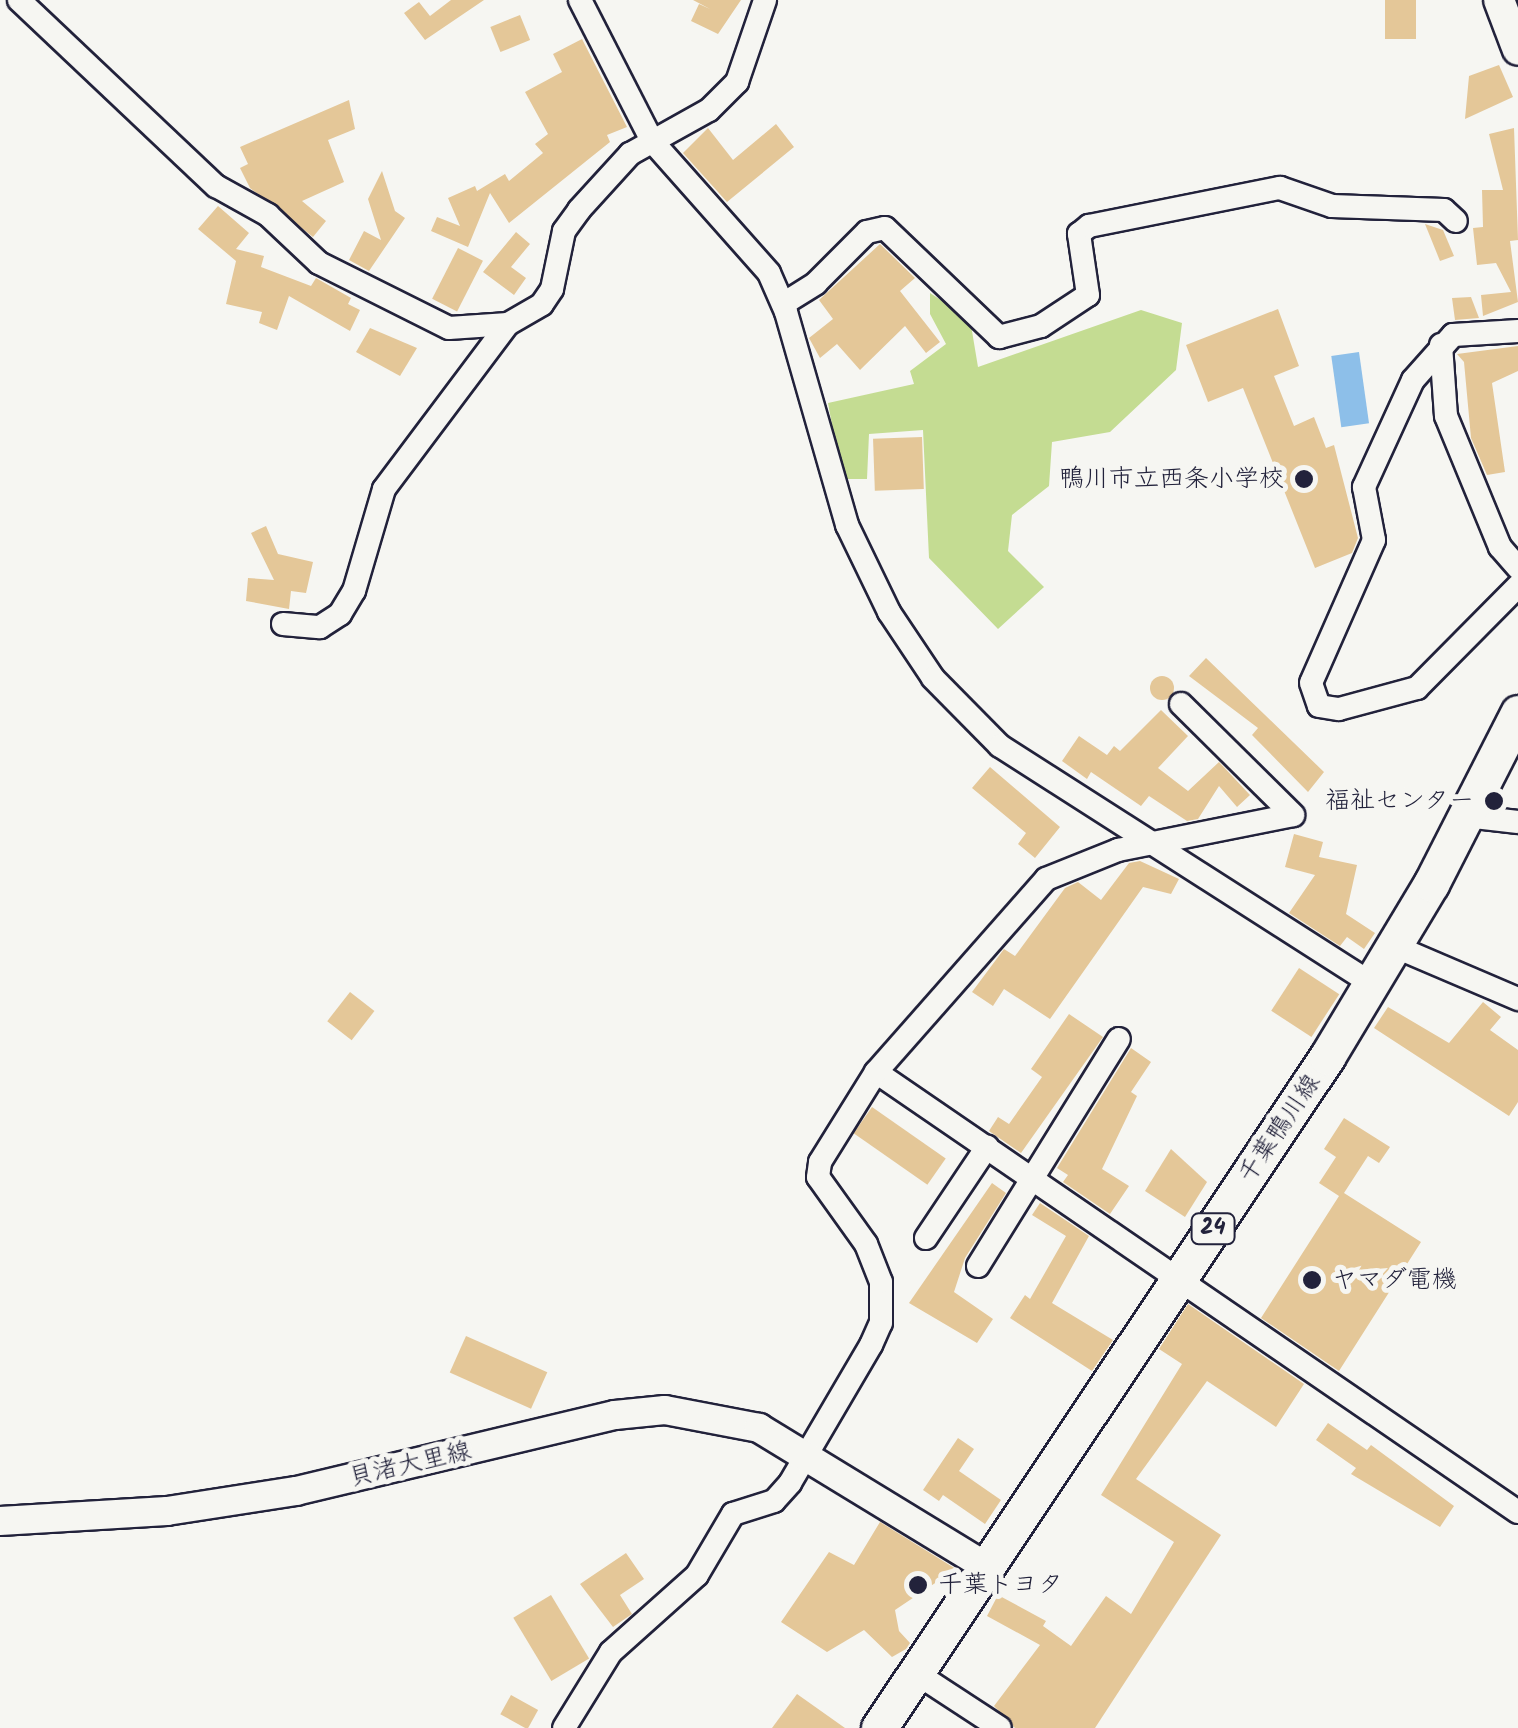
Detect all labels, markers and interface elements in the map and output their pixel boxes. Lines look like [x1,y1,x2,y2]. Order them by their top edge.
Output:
place label: 鴨川市立西条小学校 [1059,464,1284,494]
marker: 鴨川市立西条小学校 [1293,468,1315,490]
place label: 福祉センター [1324,786,1474,816]
marker: 福祉センター [1483,790,1505,812]
street label: 千葉鴨川線 [1233,1069,1327,1189]
road number: 24 [1190,1212,1236,1246]
place label: ヤマダ電機 [1332,1265,1457,1295]
marker: ヤマダ電機 [1301,1269,1323,1291]
street label: 貝渚大里線 [346,1436,474,1494]
place label: 千葉トヨタ [938,1570,1063,1600]
marker: 千葉トヨタ [907,1574,929,1596]

